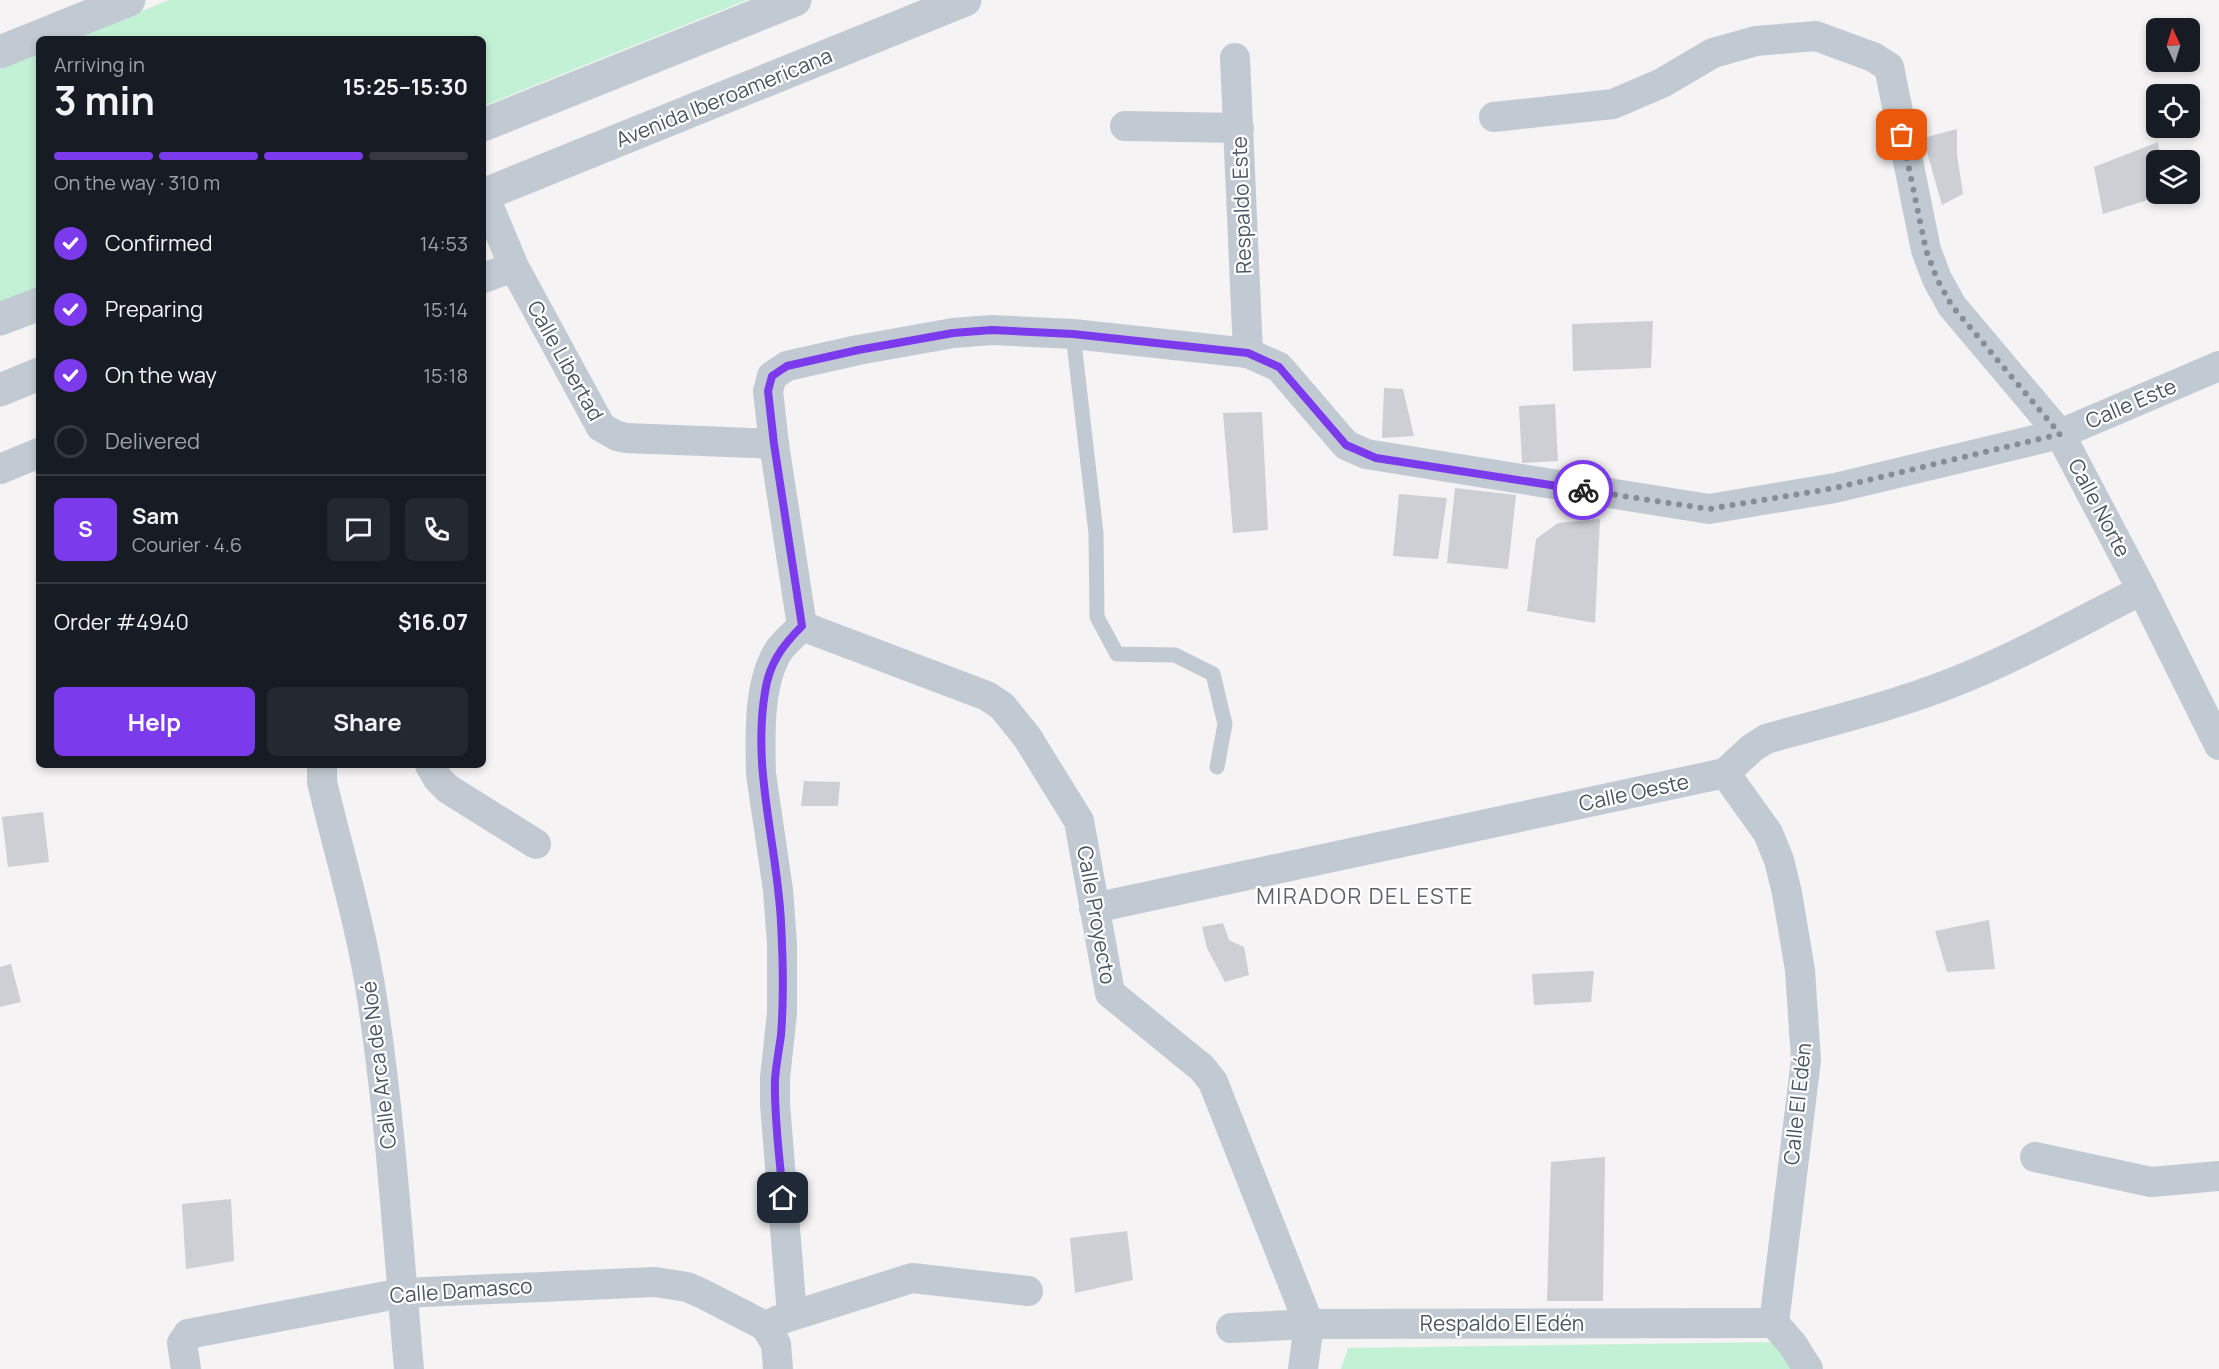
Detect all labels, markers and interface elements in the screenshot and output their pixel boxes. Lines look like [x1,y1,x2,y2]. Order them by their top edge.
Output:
north arrow [2146,18,2200,72]
map controls [2146,18,2200,204]
street label: Avenida Iberoamericana [611,41,836,153]
text: Arriving in [54,51,145,78]
text: 15:25–15:30 [343,72,468,102]
text: 3 min [54,73,155,127]
button: locate [2146,84,2200,138]
pin [1876,109,1927,160]
icon: bag [1885,118,1918,151]
street label: Respaldo Este [1225,136,1257,274]
button: layers [2146,150,2200,204]
text: On the way · 310 m [54,169,220,196]
icon: check [54,227,87,260]
text: Confirmed [105,228,213,258]
text: 14:53 [420,230,468,257]
icon: check [54,293,87,326]
text: Preparing [105,294,203,324]
street label: Calle Libertad [521,295,610,426]
text: 15:14 [423,296,468,323]
icon: check [54,359,87,392]
text: On the way [105,360,217,390]
text: 15:18 [423,362,468,389]
street label: Calle Este [2081,371,2180,435]
text: Delivered [105,426,200,456]
street label: Calle Norte [2062,453,2138,562]
courier [1553,460,1613,520]
icon: bike [1567,474,1600,507]
button: chat [327,498,390,561]
button: phone [405,498,468,561]
text: Sam [132,501,179,531]
text: S [78,514,93,544]
text: Courier · 4.6 [132,531,242,558]
text: Order #4940 [54,607,189,637]
text: $16.07 [398,607,468,637]
button: Help [54,687,255,756]
button: Share [267,687,468,756]
street label: Calle Oeste [1576,767,1691,817]
street label: Calle Proyecto [1071,843,1123,986]
district label: MIRADOR DEL ESTE [1256,881,1474,911]
street label: Calle Arca de Noé [354,980,402,1151]
street label: Calle El Edén [1777,1041,1817,1166]
pin [757,1172,808,1223]
icon: home [766,1181,799,1214]
street label: Calle Damasco [389,1271,533,1309]
street label: Respaldo El Edén [1420,1309,1584,1337]

